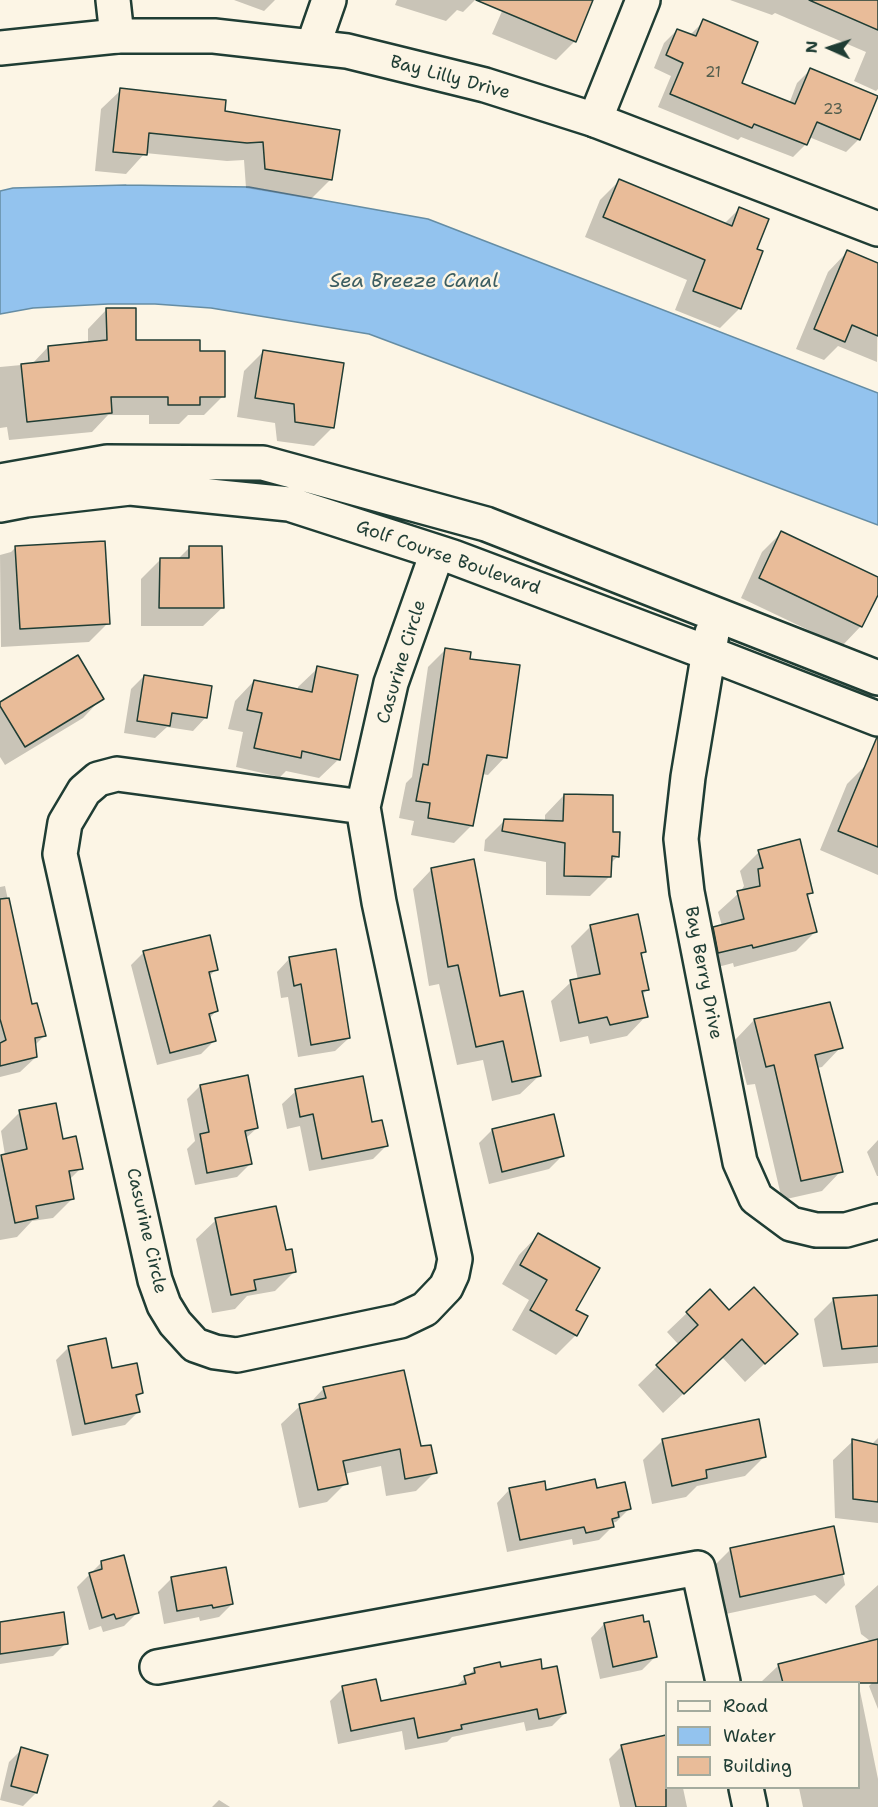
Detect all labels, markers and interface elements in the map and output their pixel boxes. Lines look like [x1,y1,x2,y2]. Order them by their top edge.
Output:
north arrow [800,18,860,78]
text: N [801,40,822,54]
street label: Bay Lilly Drive [388,52,512,104]
house number: 21 [705,64,721,82]
house number: 23 [823,101,843,119]
water label: Sea Breeze Canal [329,270,499,294]
street label: Golf Course Boulevard [353,516,543,600]
street label: Casurine Circle [373,598,431,726]
street label: Bay Berry Drive [680,905,726,1041]
street label: Casurine Circle [121,1166,171,1296]
legend [665,1681,860,1789]
text: Road [723,1694,768,1718]
text: Water [723,1724,776,1748]
text: Building [723,1754,792,1778]

